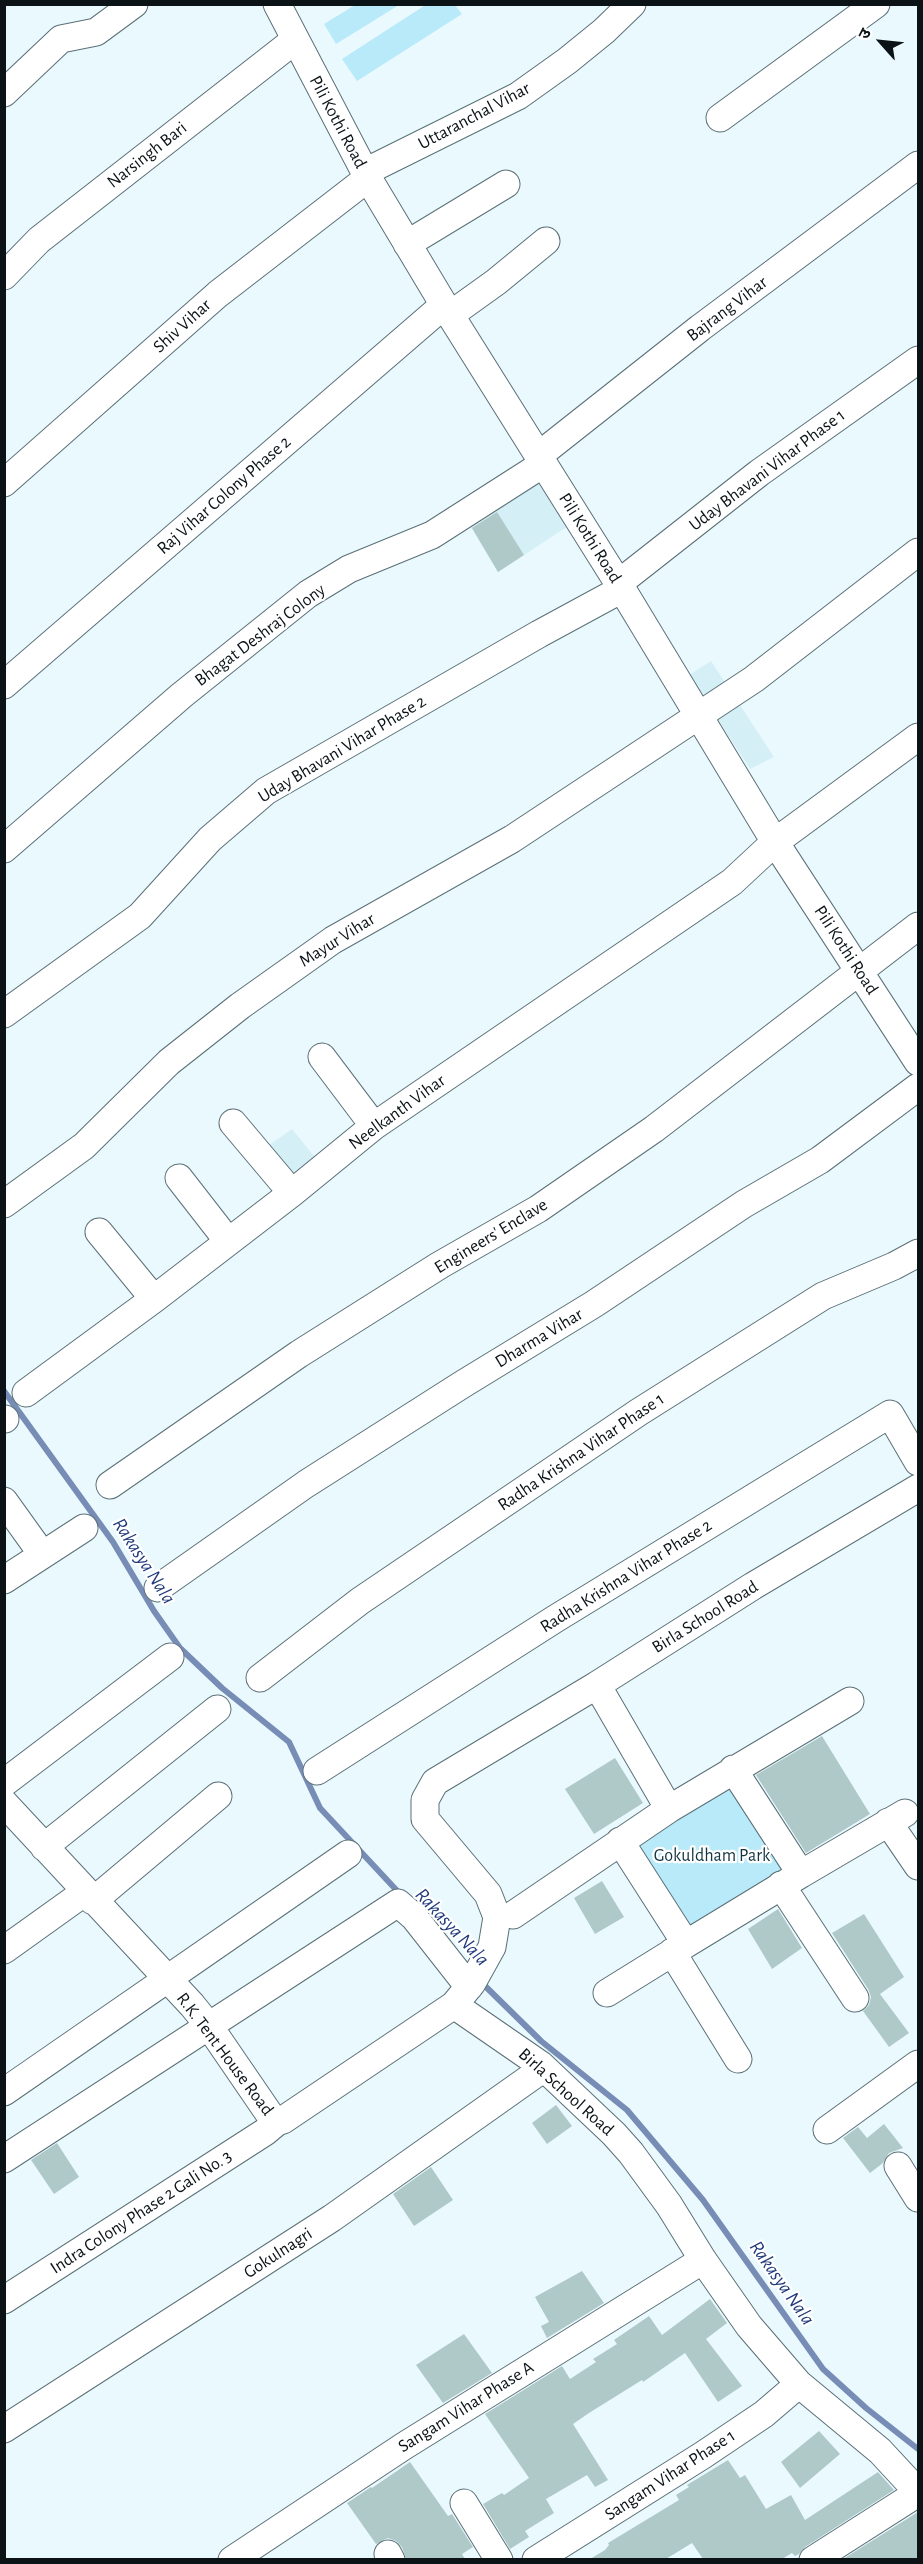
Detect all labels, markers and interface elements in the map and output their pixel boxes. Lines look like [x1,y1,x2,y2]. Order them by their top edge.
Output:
north arrow [851,12,911,72]
text: उ [856,26,874,42]
street label: Pili Kothi Road [305,72,371,172]
street label: Uttaranchal Vihar [414,77,534,155]
street label: Narsingh Bari [103,117,191,193]
street label: Bajrang Vihar [682,272,772,346]
street label: Shiv Vihar [149,294,215,358]
street label: Uday Bhavani Vihar Phase 1 [685,404,849,536]
street label: Raj Vihar Colony Phase 2 [153,431,295,559]
street label: Pili Kothi Road [554,489,626,587]
street label: Bhagat Deshraj Colony [190,579,330,691]
street label: Uday Bhavani Vihar Phase 2 [254,690,430,808]
street label: Pili Kothi Road [809,901,883,999]
street label: Mayur Vihar [295,908,379,972]
street label: Neelkanth Vihar [344,1070,450,1154]
street label: Engineers' Enclave [431,1194,551,1278]
street label: Dharma Vihar [491,1303,587,1373]
street label: Radha Krishna Vihar Phase 1 [494,1388,668,1516]
water label: Rakasya Nala [107,1513,181,1609]
street label: Radha Krishna Vihar Phase 2 [536,1514,716,1638]
street label: Birla School Road [648,1576,762,1658]
park label: Gokuldham Park [654,1845,770,1867]
water label: Rakasya Nala [410,1883,494,1971]
street label: R.K. Tent House Road [172,1988,278,2120]
street label: Birla School Road [514,2044,618,2140]
street label: Indra Colony Phase 2 Gali No. 3 [46,2145,236,2279]
street label: Gokulnagri [240,2223,316,2283]
water label: Rakasya Nala [744,2236,820,2330]
street label: Sangam Vihar Phase A [394,2357,538,2457]
street label: Sangam Vihar Phase 1 [601,2425,739,2525]

